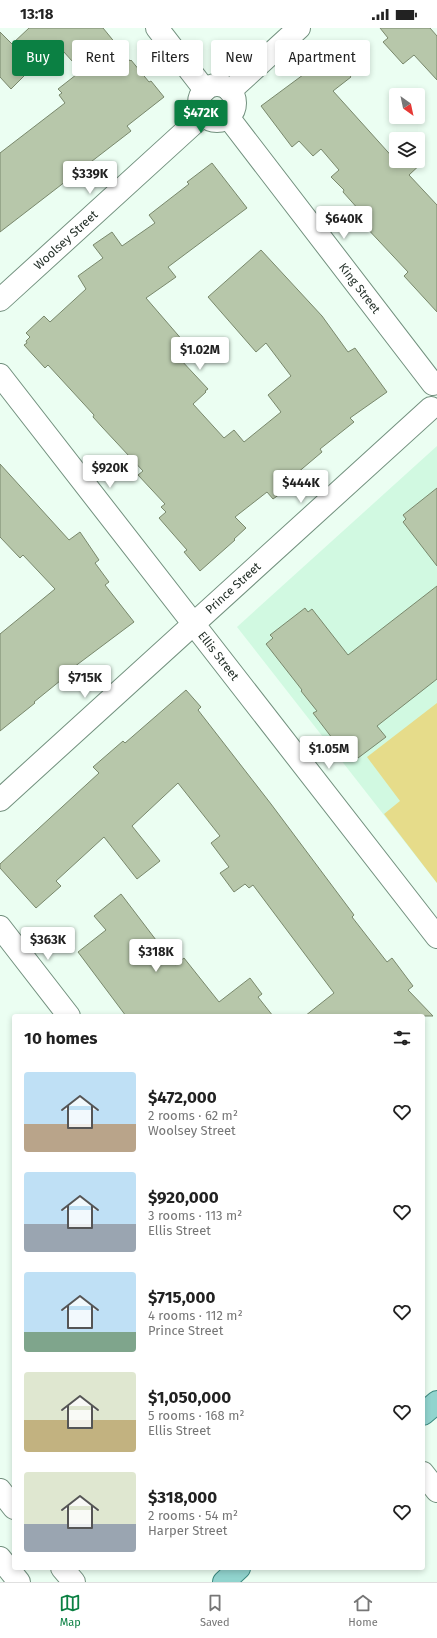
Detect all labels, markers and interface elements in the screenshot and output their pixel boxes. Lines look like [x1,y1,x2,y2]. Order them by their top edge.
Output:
text: 13:18 [20,5,54,23]
chip: Buy [12,40,64,76]
chip: Rent [72,40,129,76]
chip: Filters [137,40,203,76]
chip: New [211,40,267,76]
chip: Apartment [275,40,370,76]
north arrow [389,88,425,124]
map controls [389,88,425,168]
pin: $472K [173,100,229,134]
text: $472K [183,105,219,120]
button: layers [389,132,425,168]
pin: $339K [62,161,118,195]
text: $339K [72,166,108,181]
pin: $640K [316,206,372,240]
street label: Woolsey Street [31,207,101,273]
text: $640K [325,211,363,226]
street label: King Street [336,260,384,317]
pin: $1.02M [167,337,233,371]
text: $1.02M [180,342,220,357]
pin: $920K [82,455,138,489]
text: $920K [92,460,128,475]
pin: $444K [273,470,329,504]
text: $444K [282,475,320,490]
street label: Prince Street [203,559,264,617]
street label: Ellis Street [195,629,242,684]
pin: $715K [57,665,113,699]
text: $715K [68,670,102,685]
pin: $1.05M [296,736,362,770]
text: $1.05M [309,741,349,756]
pin: $363K [20,927,76,961]
text: $363K [30,932,66,947]
pin: $318K [128,939,184,973]
text: $318K [138,944,174,959]
icon: filters [391,1027,413,1049]
text: 10 homes [24,1028,98,1049]
text: $472,000 [148,1087,217,1108]
icon: home [56,1088,104,1136]
icon: heart [391,1101,413,1123]
text: 2 rooms · 62 m² [148,1108,238,1123]
text: Woolsey Street [148,1123,236,1138]
text: $920,000 [148,1187,219,1208]
icon: home [56,1188,104,1236]
icon: heart [391,1201,413,1223]
text: 3 rooms · 113 m² [148,1208,242,1223]
text: Ellis Street [148,1223,211,1238]
text: $715,000 [148,1287,215,1308]
icon: home [56,1288,104,1336]
icon: heart [391,1301,413,1323]
text: 4 rooms · 112 m² [148,1308,243,1323]
text: Prince Street [148,1323,223,1338]
text: $1,050,000 [148,1387,231,1408]
icon: home [56,1388,104,1436]
icon: heart [391,1401,413,1423]
text: 5 rooms · 168 m² [148,1408,244,1423]
text: Ellis Street [148,1423,211,1438]
text: $318,000 [148,1487,217,1508]
icon: home [56,1488,104,1536]
icon: heart [391,1501,413,1523]
text: 2 rooms · 54 m² [148,1508,238,1523]
text: Harper Street [148,1523,227,1538]
tab: Map [59,1592,81,1629]
tab: Saved [200,1592,230,1629]
tab: Home [348,1592,378,1629]

